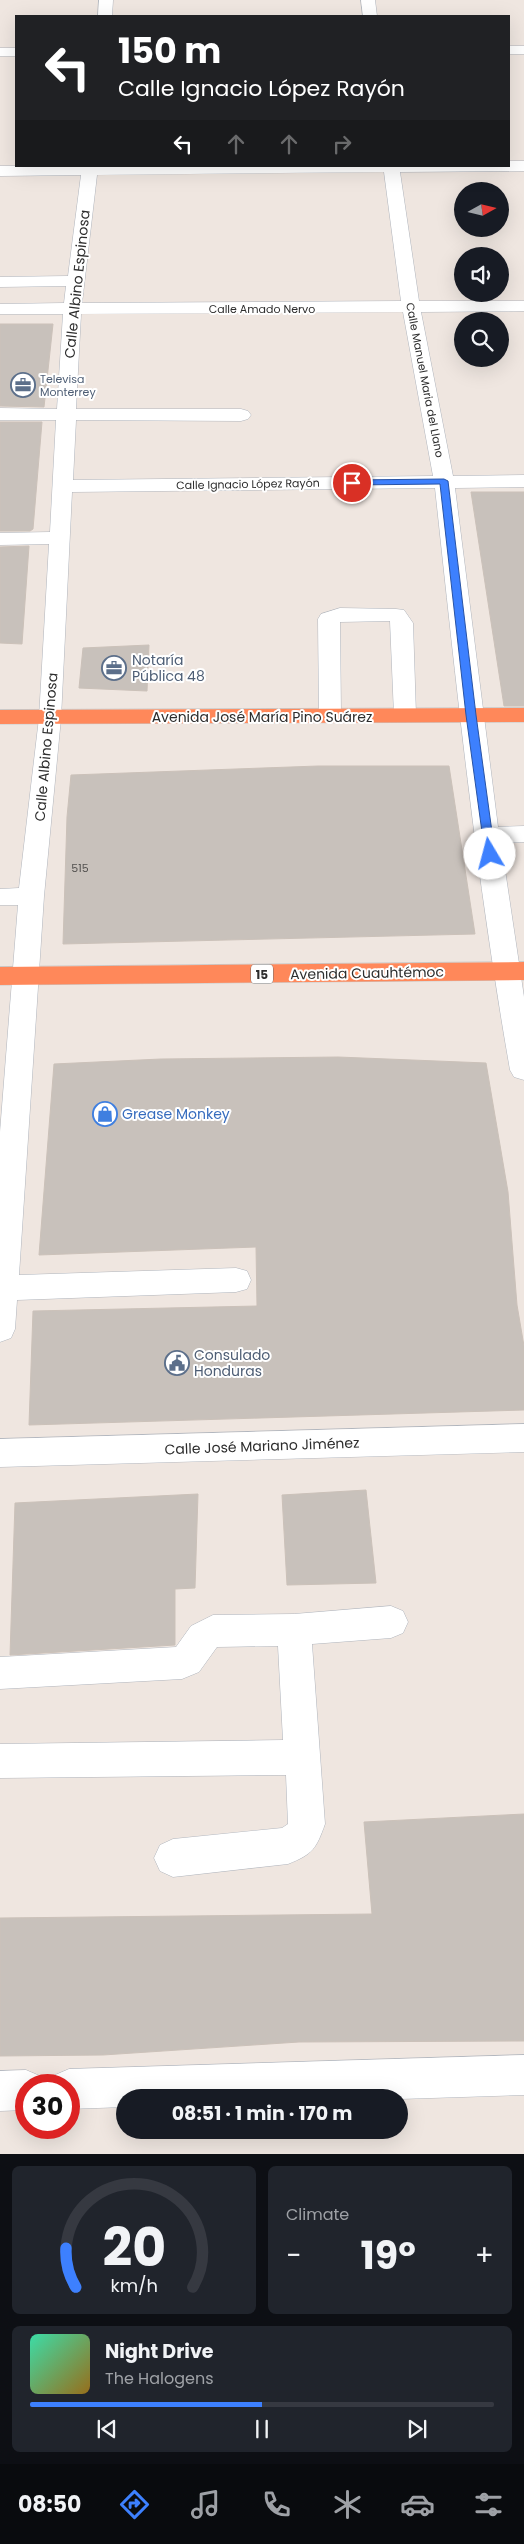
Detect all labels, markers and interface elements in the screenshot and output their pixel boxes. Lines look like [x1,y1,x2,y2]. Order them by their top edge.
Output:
text: 150 m [118,26,221,75]
icon: left [35,35,100,100]
text: Calle Ignacio López Rayón [118,73,405,104]
icon: left [169,130,197,158]
icon: ahead [222,130,250,158]
icon: ahead [275,130,303,158]
icon: right [328,130,356,158]
north arrow [454,182,509,238]
map controls [454,182,509,367]
street label: Calle Albino Espinosa [59,209,95,359]
button: sound [454,247,509,302]
street label: Calle Amado Nervo [209,301,315,317]
street label: Calle Manuel Maria del Llano [402,301,448,459]
button: search [454,312,509,367]
place label: Televisa Monterrey [40,371,96,400]
office icon: Televisa Monterrey [10,372,36,398]
pin [331,462,373,504]
icon: arrive [338,469,366,497]
street label: Calle Ignacio López Rayón [176,475,320,493]
place label: Notaría Pública 48 [132,650,205,686]
office icon: Notaría Pública 48 [101,655,127,681]
street label: Calle Albino Espinosa [30,672,62,822]
street label: Avenida José María Pino Suárez [152,707,372,727]
position arrow [463,827,515,879]
house number: 515 [71,860,89,876]
street label: Avenida Cuauhtémoc [290,962,444,984]
road number: 15 [251,964,273,984]
shop icon: Grease Monkey [92,1101,118,1127]
place label: Grease Monkey [122,1104,230,1124]
place label: Consulado Honduras [194,1345,270,1381]
public building icon: Consulado Honduras [164,1350,190,1376]
street label: Calle José Mariano Jiménez [164,1433,360,1459]
speed limit sign: 30 [15,2074,80,2139]
text: 08:51 · 1 min · 170 m [172,2100,352,2127]
text: Climate [286,2203,349,2226]
text: 20 [102,2211,166,2284]
text: 19° [361,2229,416,2282]
text: − [286,2236,301,2275]
text: + [475,2236,494,2275]
text: km/h [110,2273,158,2298]
text: Night Drive [105,2338,214,2365]
text: The Halogens [105,2367,213,2390]
icon: previous [93,2415,121,2443]
icon: pause [248,2415,276,2443]
icon: next [403,2415,431,2443]
icon: directions [117,2487,152,2522]
icon: music [188,2487,223,2522]
icon: phone [259,2487,294,2522]
icon: climate [330,2487,365,2522]
icon: car [400,2487,435,2522]
icon: filters [471,2487,506,2522]
text: 08:50 [18,2489,81,2520]

